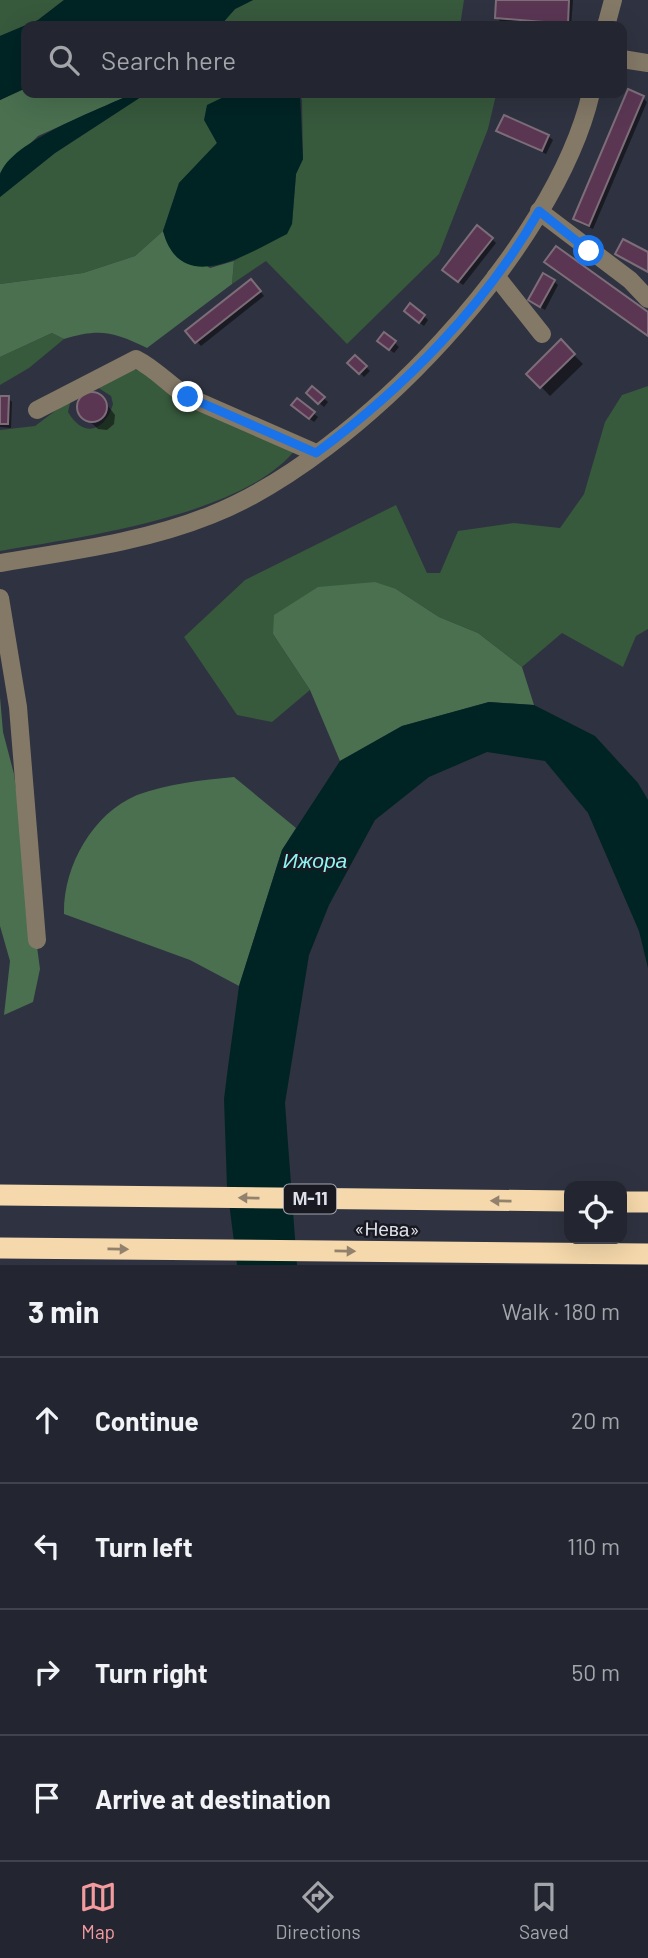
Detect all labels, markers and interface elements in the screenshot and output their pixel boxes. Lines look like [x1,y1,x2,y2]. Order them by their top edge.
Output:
search box [21,21,627,98]
icon: search [45,41,83,79]
text: Search here [101,44,236,75]
route start [573,235,604,266]
route end [172,381,203,412]
water label: Ижора [283,847,347,872]
map controls [564,1181,627,1244]
button: locate [564,1181,627,1244]
road number: М-11 [284,1184,336,1214]
one-way arrow [238,1192,260,1204]
one-way arrow [490,1195,512,1206]
street label: «Нева» [354,1216,420,1241]
one-way arrow [107,1243,129,1255]
one-way arrow [334,1246,356,1257]
text: 3 min [28,1293,99,1329]
text: Walk · 180 m [502,1297,620,1325]
icon: ahead [28,1401,66,1439]
text: Continue [95,1405,199,1436]
text: 20 m [571,1406,620,1434]
icon: left [28,1527,66,1565]
text: Turn left [95,1531,193,1562]
text: 110 m [567,1532,620,1560]
icon: right [28,1653,66,1691]
text: Turn right [95,1657,208,1688]
text: 50 m [572,1658,620,1686]
icon: arrive [28,1779,66,1817]
text: Arrive at destination [95,1783,331,1814]
tab: Map [79,1878,117,1943]
tab: Directions [276,1878,361,1943]
tab: Saved [519,1878,569,1943]

